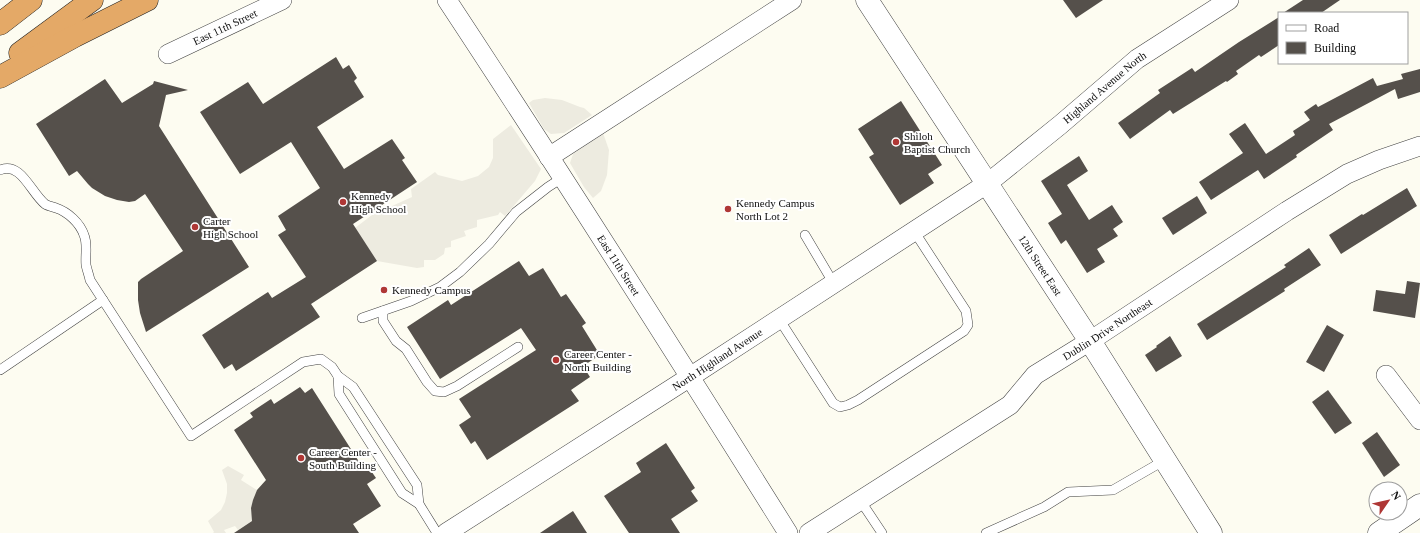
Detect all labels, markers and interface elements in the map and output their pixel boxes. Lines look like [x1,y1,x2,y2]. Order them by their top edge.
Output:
street label: East 11th Street [191,7,259,47]
legend [1278,12,1408,64]
text: Road [1314,21,1339,35]
text: Building [1314,41,1356,55]
street label: Highland Avenue North [1061,49,1149,126]
place label: Shiloh Baptist Church [904,130,971,155]
marker: Shiloh Baptist Church [891,137,901,147]
place label: Kennedy High School [351,190,406,215]
marker: Kennedy High School [338,197,348,207]
place label: Kennedy Campus North Lot 2 [736,197,815,222]
marker: Kennedy Campus North Lot 2 [723,204,733,214]
place label: Carter High School [203,215,258,240]
marker: Carter High School [190,222,200,232]
street label: East 11th Street [595,233,643,298]
street label: 12th Street East [1016,233,1065,298]
place label: Kennedy Campus [392,284,471,296]
marker: Kennedy Campus [379,285,389,295]
street label: Dublin Drive Northeast [1060,296,1154,362]
street label: North Highland Avenue [670,326,765,393]
place label: Career Center - North Building [564,348,632,373]
marker: Career Center - North Building [551,355,561,365]
place label: Career Center - South Building [309,446,377,471]
marker: Career Center - South Building [296,453,306,463]
north arrow [1368,481,1408,521]
text: N [1389,489,1404,502]

